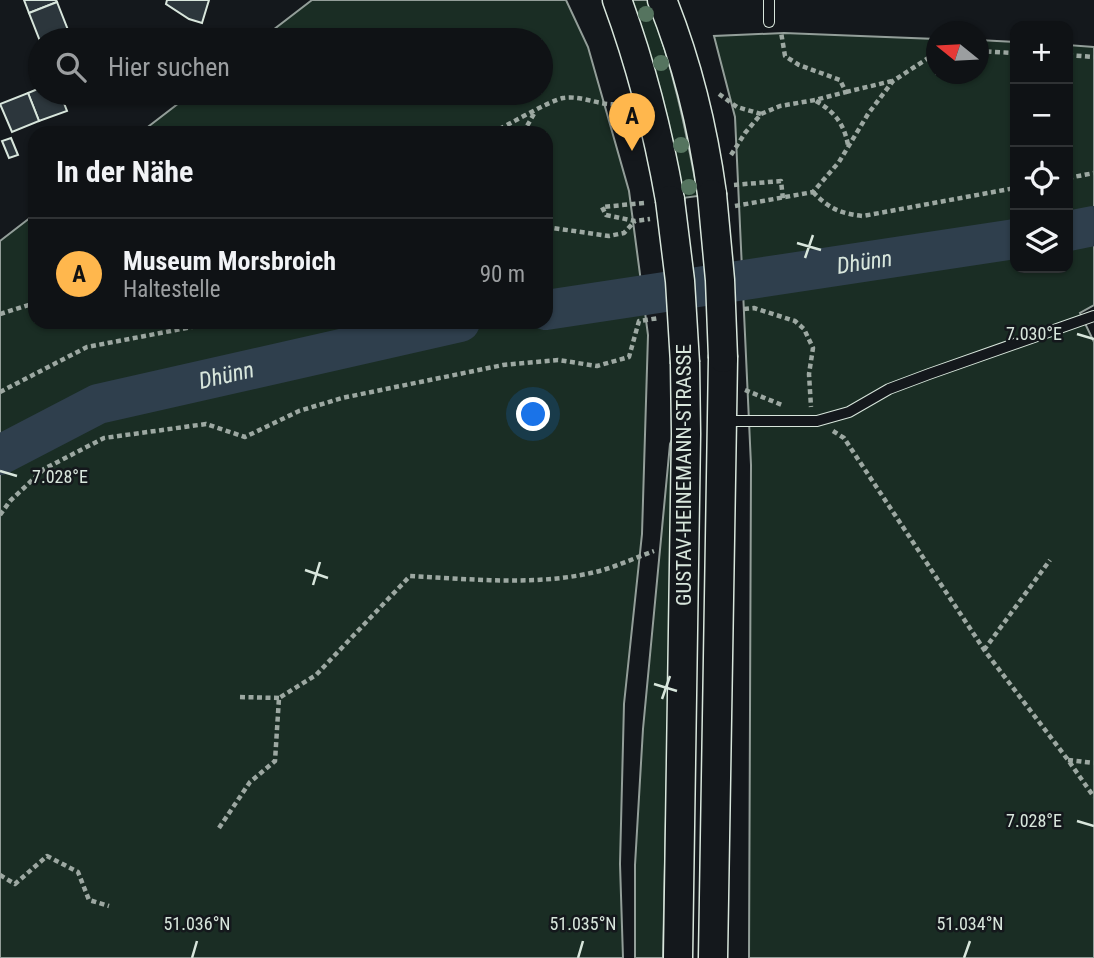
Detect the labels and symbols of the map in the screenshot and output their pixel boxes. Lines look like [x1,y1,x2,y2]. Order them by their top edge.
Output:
north arrow [926,21,989,84]
pin: A [609,93,655,151]
water label: Dhünn [835,244,894,279]
text: 7.030°E [1006,323,1062,344]
street label: GUSTAV-HEINEMANN-STRASSE [672,344,696,606]
water label: Dhünn [196,356,257,394]
your location [516,397,550,431]
text: 7.028°E [32,466,88,487]
text: 7.028°E [1006,810,1062,831]
text: 51.036°N [163,913,231,934]
text: 51.035°N [549,913,617,934]
text: 51.034°N [936,913,1004,934]

